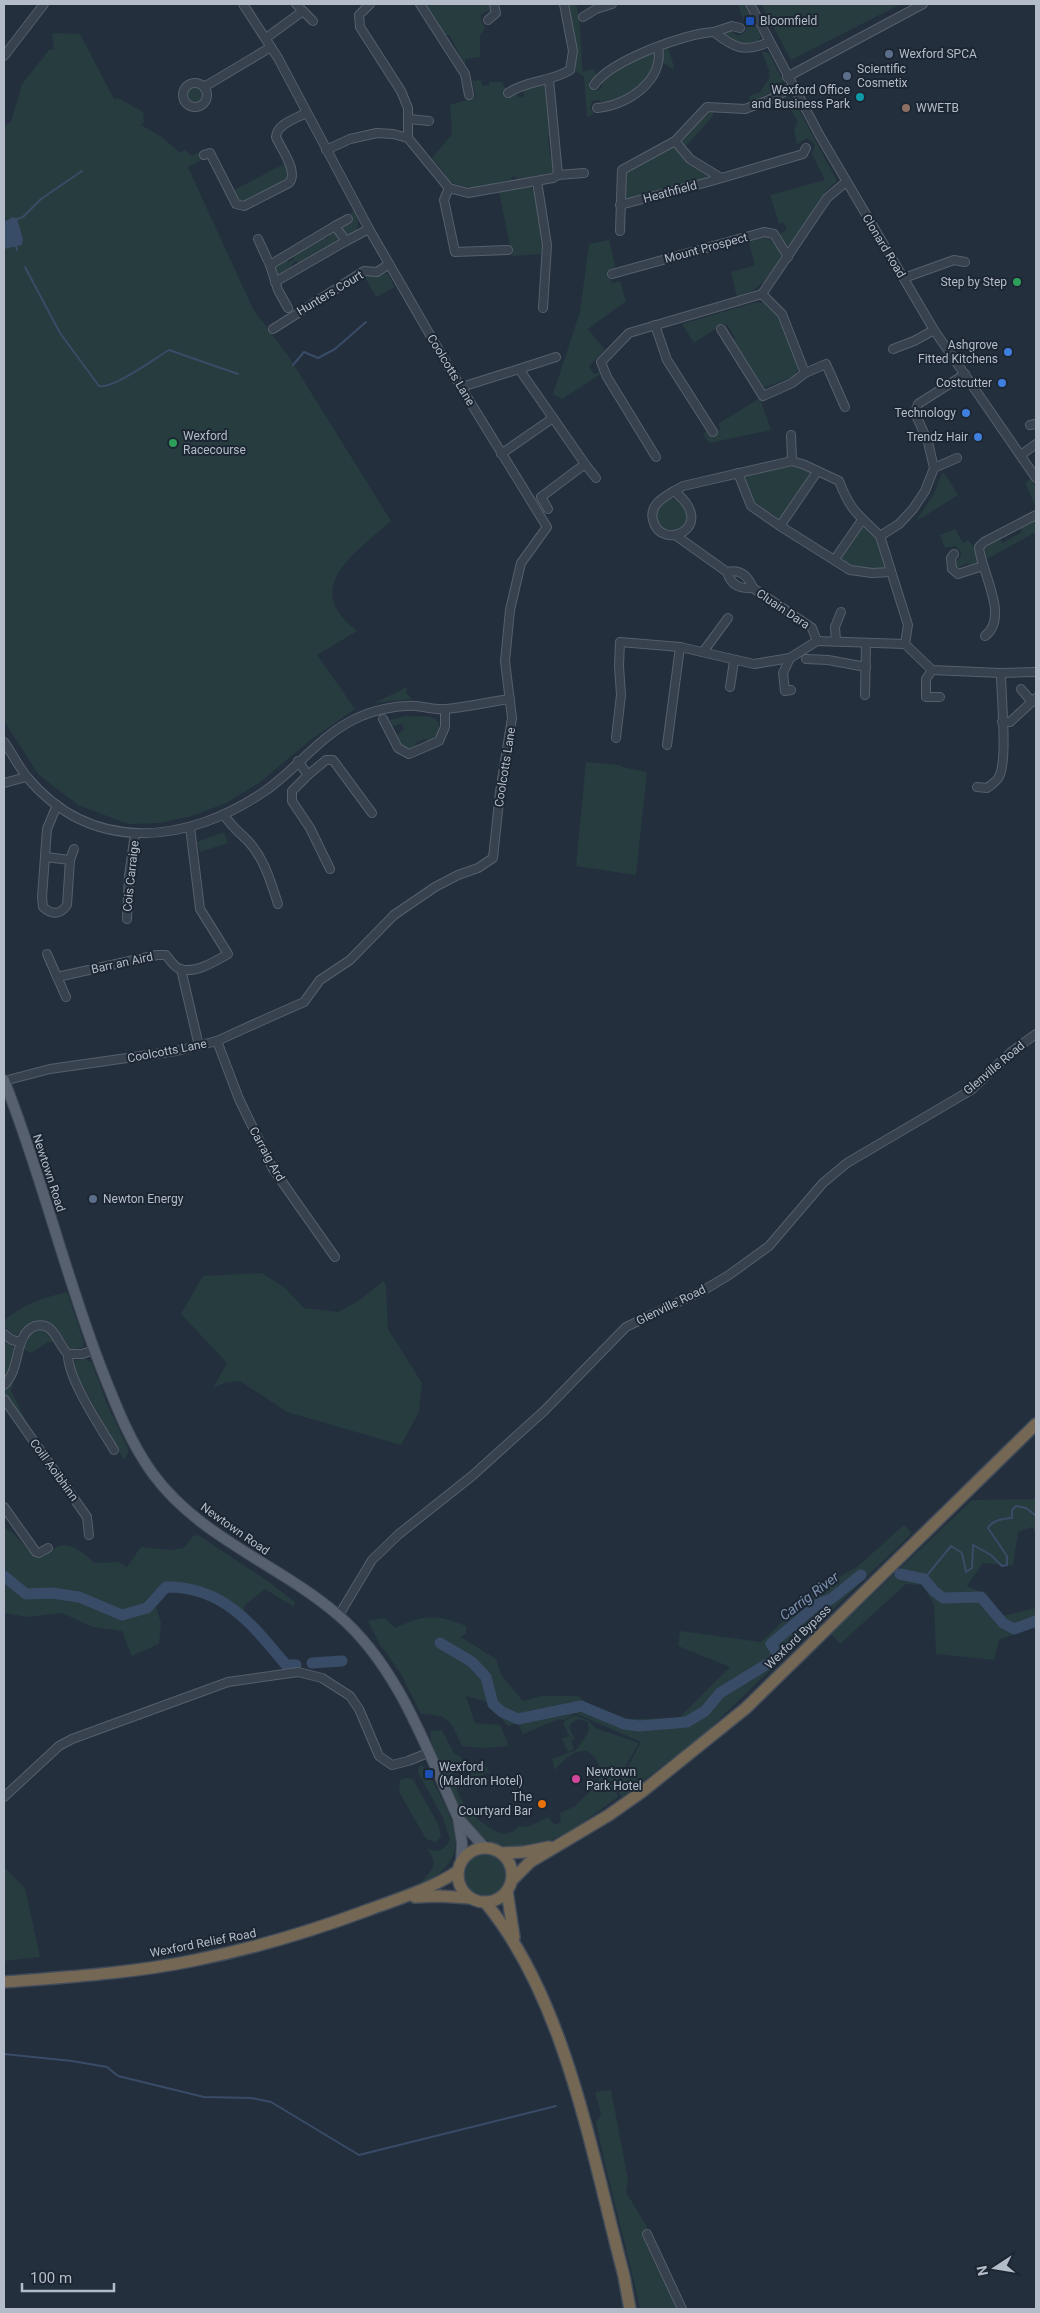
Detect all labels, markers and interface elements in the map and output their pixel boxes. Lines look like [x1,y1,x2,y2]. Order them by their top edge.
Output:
place label: Bloomfield [760,14,817,28]
marker: Bloomfield [744,15,756,27]
place label: Wexford SPCA [899,47,977,61]
marker: Wexford SPCA [883,48,895,60]
place label: Scientific Cosmetix [857,62,908,90]
marker: Scientific Cosmetix [841,70,853,82]
place label: Wexford Office and Business Park [751,83,851,111]
marker: Wexford Office and Business Park [854,91,866,103]
place label: WWETB [916,101,959,115]
marker: WWETB [900,102,912,114]
street label: Heathfield [642,178,698,206]
street label: Clonard Road [859,212,909,280]
street label: Mount Prospect [663,230,749,266]
street label: Hunters Court [294,268,366,318]
place label: Step by Step [940,275,1007,289]
marker: Step by Step [1011,276,1023,288]
street label: Coolcotts Lane [424,332,478,408]
place label: Ashgrove Fitted Kitchens [918,338,998,366]
marker: Ashgrove Fitted Kitchens [1002,346,1014,358]
place label: Costcutter [936,376,992,390]
marker: Costcutter [996,377,1008,389]
place label: Technology [895,406,956,420]
marker: Technology [960,407,972,419]
place label: Wexford Racecourse [183,429,246,457]
place label: Trendz Hair [907,430,968,444]
marker: Trendz Hair [972,431,984,443]
marker: Wexford Racecourse [167,437,179,449]
street label: Cluain Dara [754,586,812,632]
street label: Coolcotts Lane [492,726,518,808]
street label: Cois Carraige [120,840,142,912]
street label: Barr an Aird [90,950,154,976]
street label: Coolcotts Lane [126,1036,208,1066]
street label: Glenville Road [961,1038,1027,1098]
street label: Carraig Ard [246,1124,288,1184]
street label: Newtown Road [30,1132,68,1214]
place label: Newton Energy [103,1192,184,1206]
marker: Newton Energy [87,1193,99,1205]
street label: Glenville Road [634,1282,708,1328]
street label: Coill Aoibhinn [27,1436,81,1504]
street label: Newtown Road [198,1500,272,1558]
water label: Carrig River [776,1568,842,1623]
street label: Wexford Bypass [762,1602,834,1672]
place label: Wexford (Maldron Hotel) [439,1760,523,1788]
place label: Newtown Park Hotel [586,1765,642,1793]
marker: Wexford (Maldron Hotel) [423,1768,435,1780]
marker: Newtown Park Hotel [570,1773,582,1785]
place label: The Courtyard Bar [459,1790,532,1818]
marker: The Courtyard Bar [536,1798,548,1810]
street label: Wexford Relief Road [149,1926,257,1960]
north arrow [970,2243,1020,2293]
scale bar [22,2260,115,2292]
text: N [973,2264,991,2277]
text: 100 m [30,2269,72,2287]

